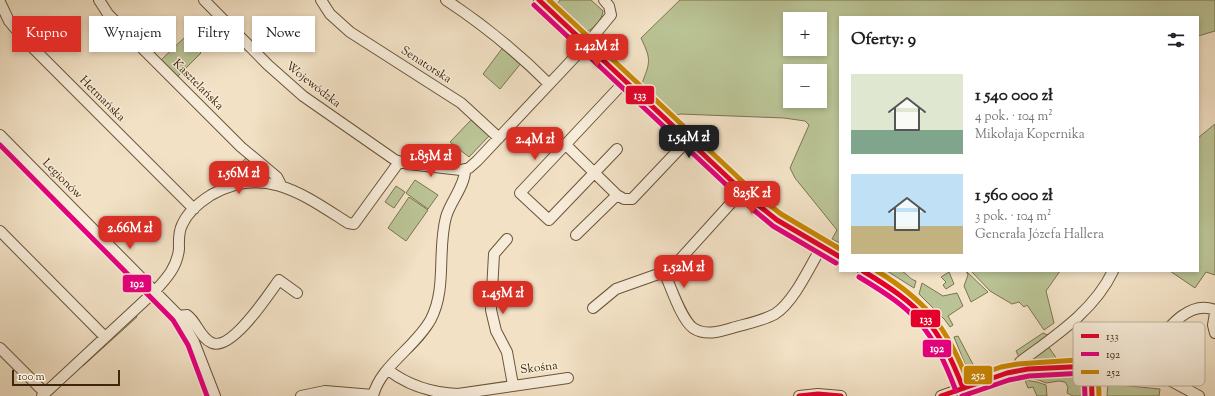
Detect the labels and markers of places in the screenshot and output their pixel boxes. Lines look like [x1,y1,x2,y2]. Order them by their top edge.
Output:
pin: 1.42M zł [556,34,638,68]
pin: 1.54M zł [648,125,730,159]
pin: 2.4M zł [498,127,572,161]
pin: 1.85M zł [390,144,472,178]
pin: 1.56M zł [198,161,280,195]
pin: 825K zł [715,181,789,215]
pin: 2.66M zł [89,216,171,250]
pin: 1.52M zł [643,255,725,289]
pin: 1.45M zł [462,281,544,315]

